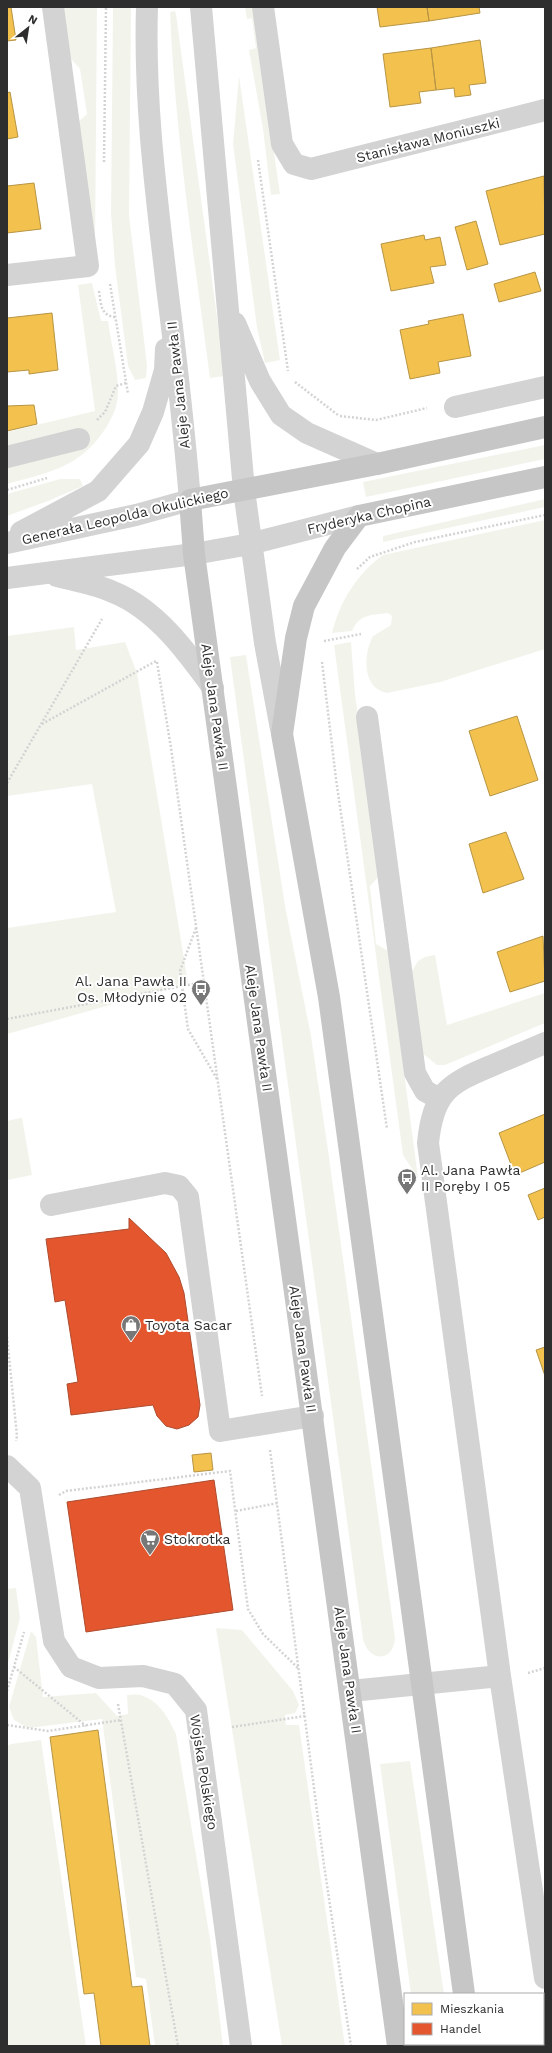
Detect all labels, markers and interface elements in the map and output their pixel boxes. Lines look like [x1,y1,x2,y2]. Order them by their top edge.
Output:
north arrow [8,8,48,48]
text: N [26,12,40,27]
street label: Stanisława Moniuszki [355,114,501,166]
street label: Aleje Jana Pawła II [163,320,193,450]
street label: Generała Leopolda Okulickiego [20,484,230,548]
street label: Fryderyka Chopina [306,493,433,537]
street label: Aleje Jana Pawła II [198,642,232,772]
street label: Aleje Jana Pawła II [242,963,276,1093]
place label: Al. Jana Pawła II Os. Młodynie 02 [75,973,187,1005]
bus stop icon: Al. Jana Pawła II Os. Młodynie 02 [190,978,212,1006]
place label: Al. Jana Pawła II Poręby I 05 [421,1162,520,1194]
bus stop icon: Al. Jana Pawła II Poręby I 05 [396,1167,418,1195]
street label: Aleje Jana Pawła II [286,1284,320,1414]
shop icon: Toyota Sacar [120,1314,142,1342]
place label: Toyota Sacar [145,1317,232,1333]
supermarket icon: Stokrotka [139,1528,161,1556]
place label: Stokrotka [164,1531,231,1547]
street label: Aleje Jana Pawła II [331,1605,365,1735]
street label: Wojska Polskiego [187,1713,221,1831]
legend [404,1993,544,2045]
text: Mieszkania [440,2002,504,2016]
text: Handel [440,2022,481,2036]

